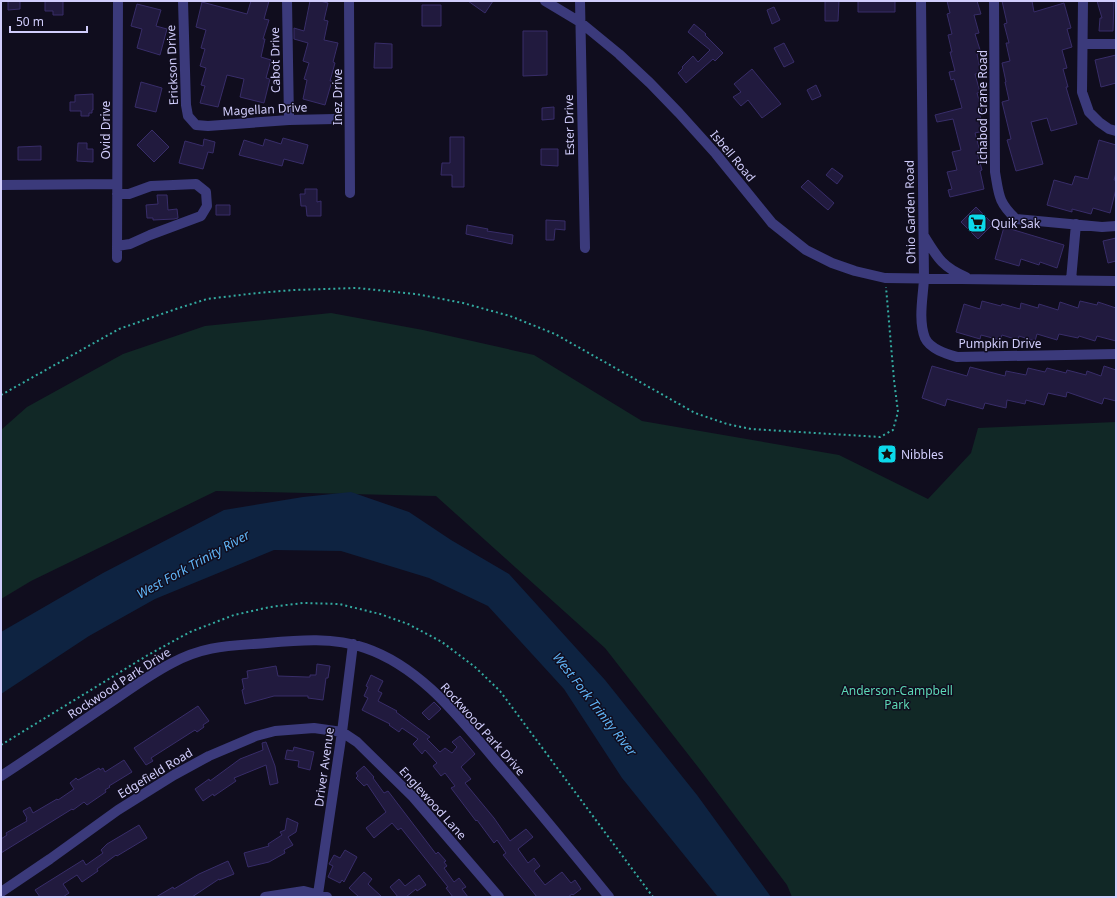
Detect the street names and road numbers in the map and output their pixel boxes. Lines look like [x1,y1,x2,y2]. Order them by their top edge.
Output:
street label: Erickson Drive [162,24,182,105]
street label: Cabot Drive [266,27,284,93]
street label: Ichabod Crane Road [974,50,991,164]
street label: Inez Drive [329,68,346,125]
street label: Ester Drive [560,94,578,156]
street label: Magellan Drive [222,98,308,120]
street label: Ovid Drive [97,100,114,159]
street label: Isbell Road [707,127,759,185]
street label: Ohio Garden Road [901,160,919,264]
street label: Pumpkin Drive [959,335,1042,352]
street label: Rockwood Park Drive [64,643,174,723]
street label: Rockwood Park Drive [437,679,529,779]
street label: Driver Avenue [310,726,338,808]
street label: Edgefield Road [114,744,196,802]
street label: Englewood Lane [396,763,471,843]

